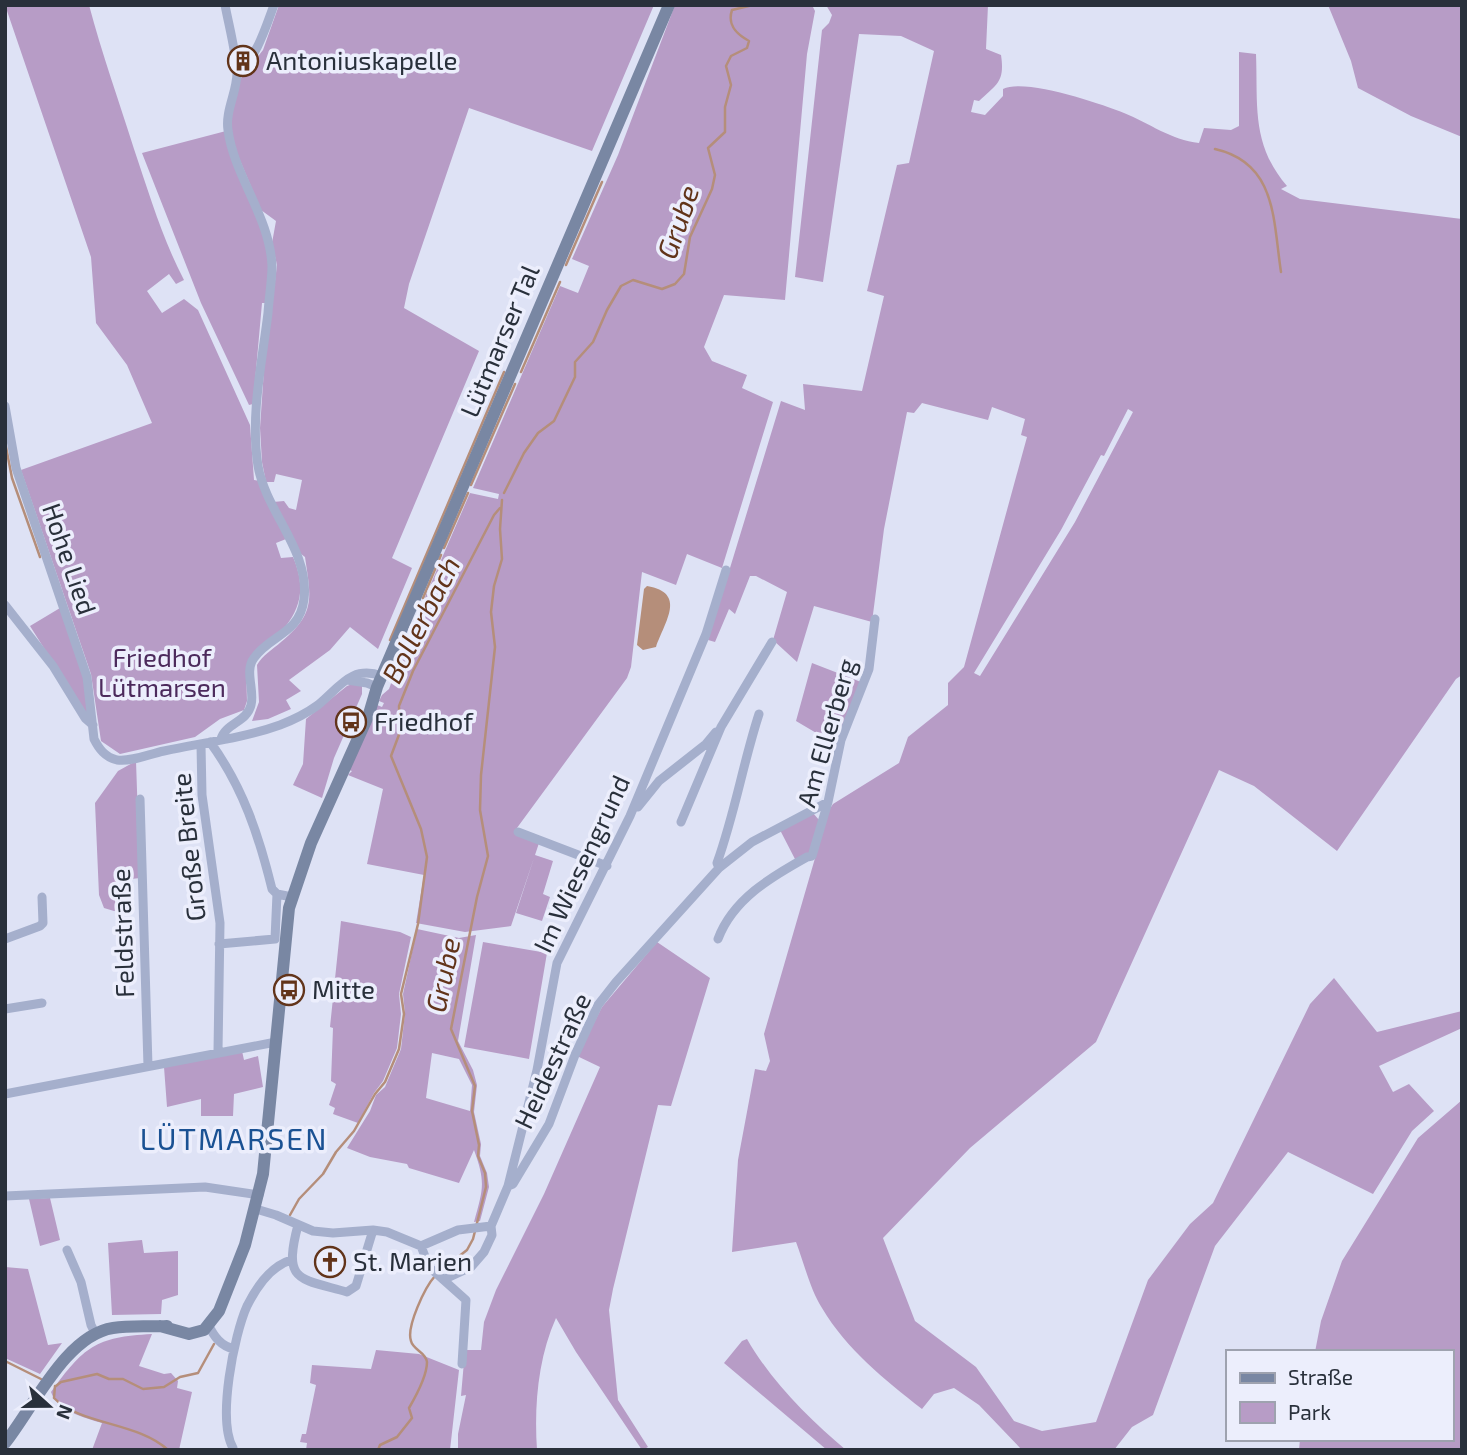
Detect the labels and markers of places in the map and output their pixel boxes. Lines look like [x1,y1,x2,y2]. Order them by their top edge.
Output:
building icon: Antoniuskapelle [226,44,260,78]
place label: Antoniuskapelle [266,44,458,75]
bus stop icon: Friedhof [334,705,368,739]
place label: Friedhof [374,705,474,736]
bus stop icon: Mitte [272,973,306,1007]
place label: Mitte [312,973,375,1004]
church icon: St. Marien [313,1245,347,1279]
place label: St. Marien [353,1245,472,1276]

